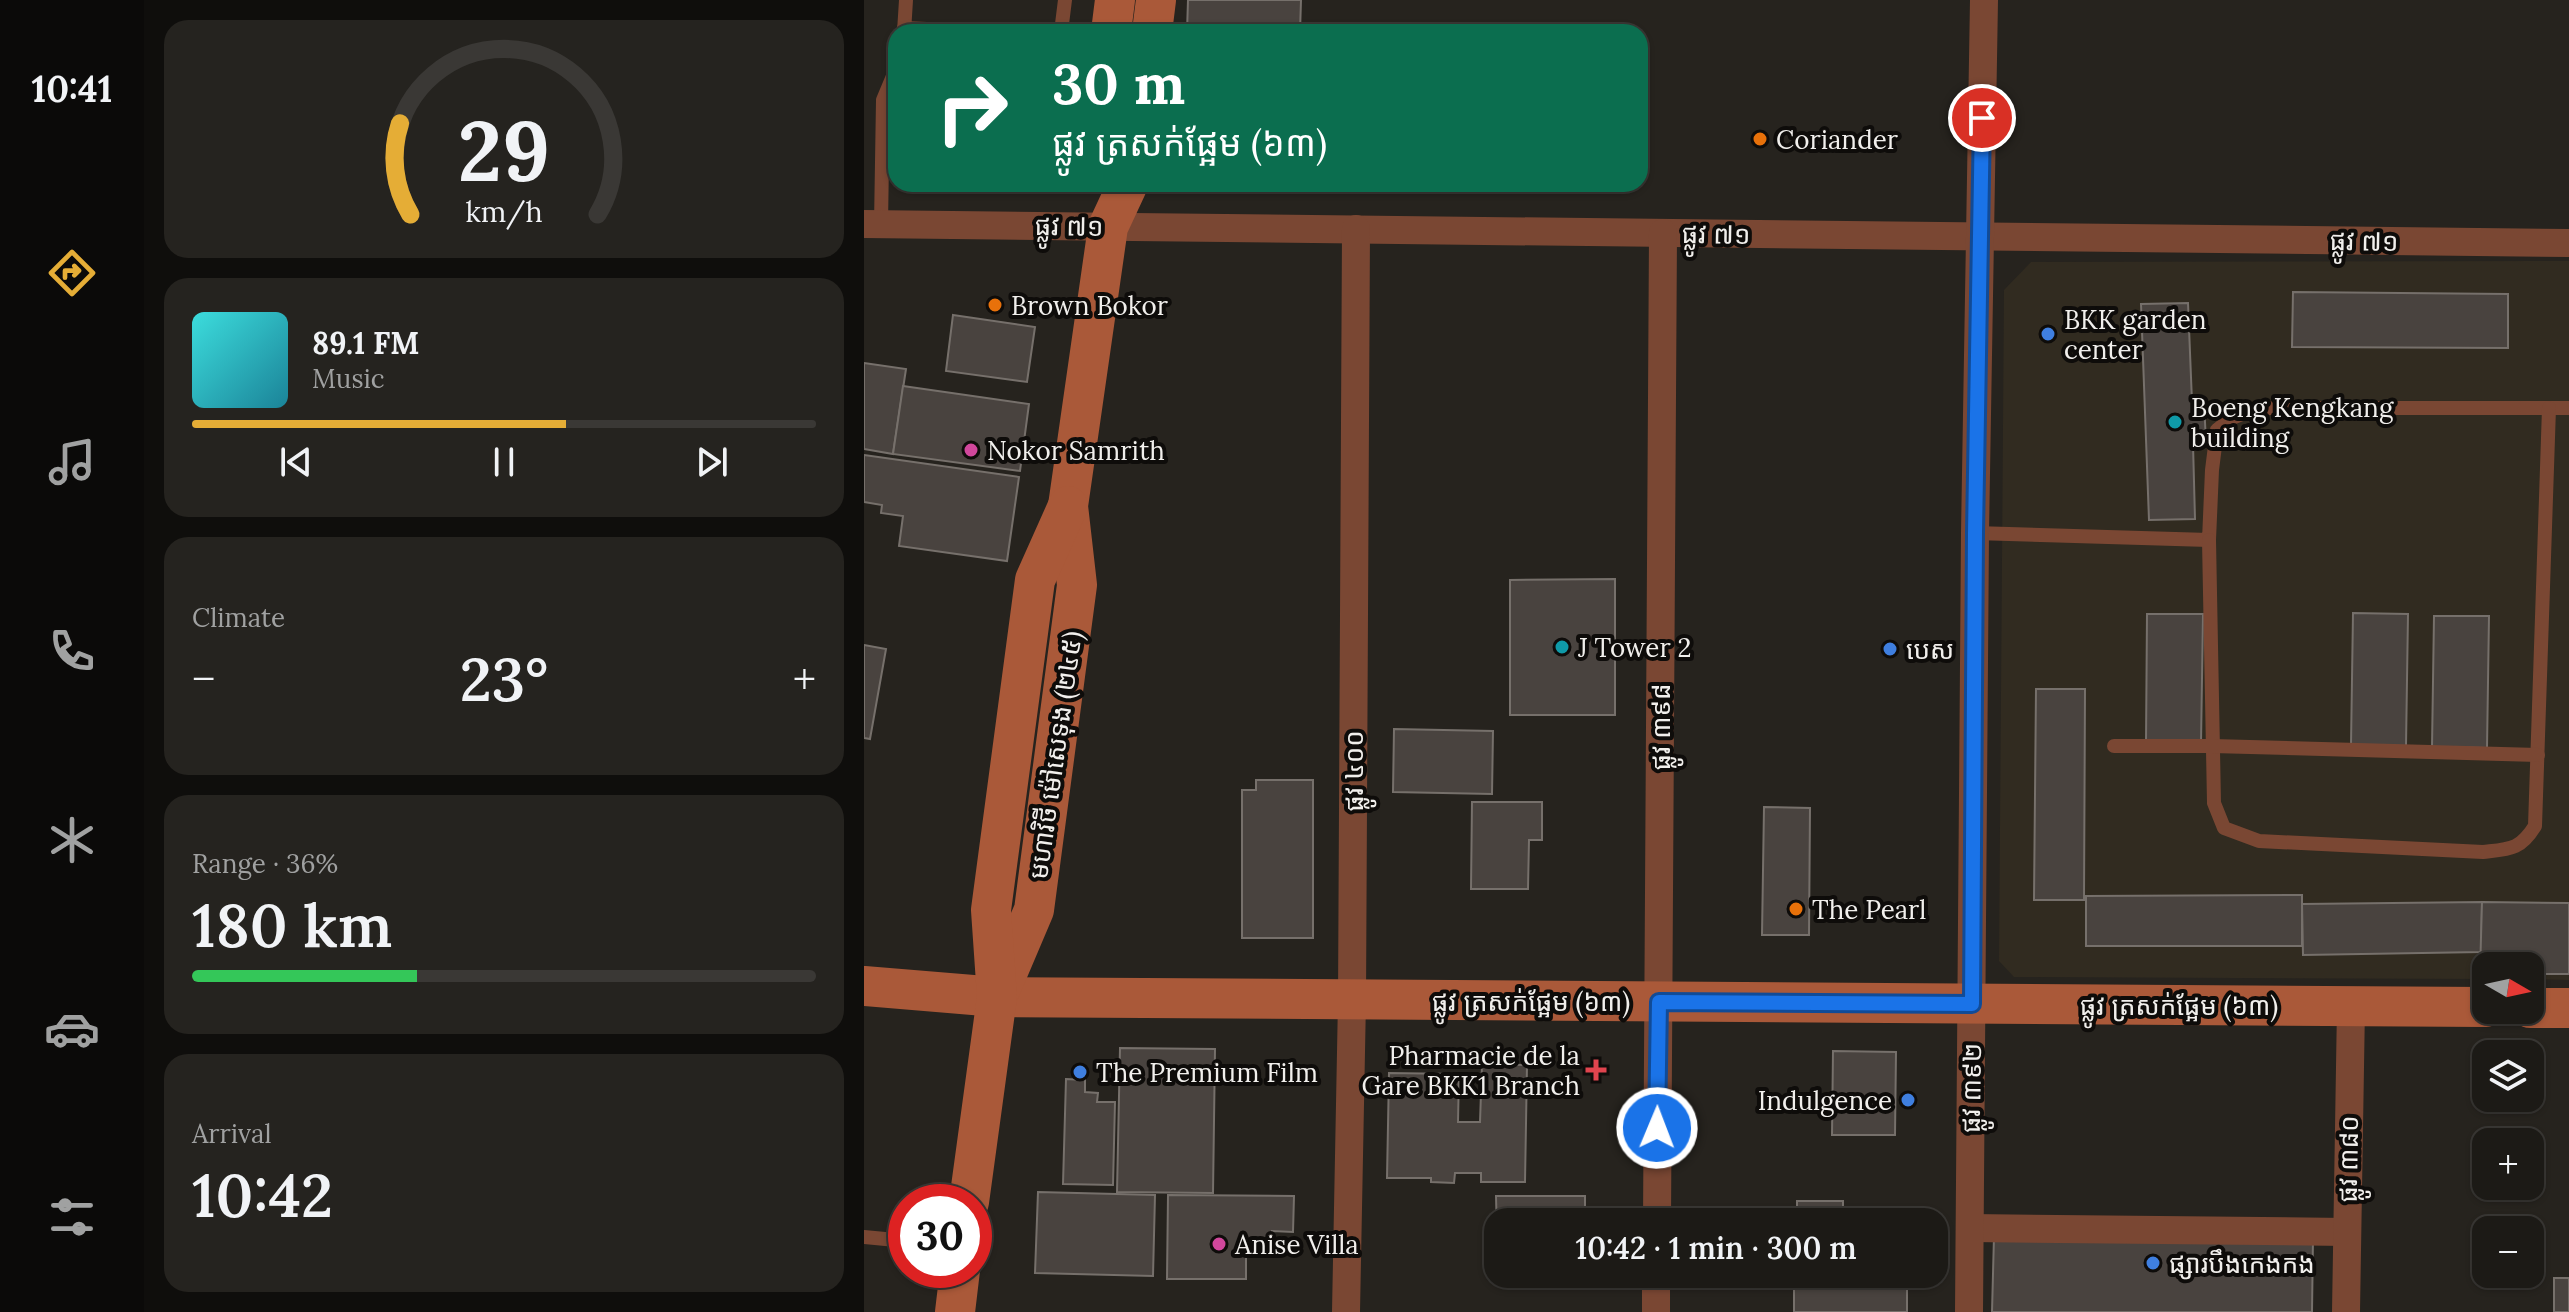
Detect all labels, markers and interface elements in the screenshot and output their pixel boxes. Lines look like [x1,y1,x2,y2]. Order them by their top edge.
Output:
text: 30 m [1052,48,1185,119]
icon: right [920,56,1024,160]
text: 10:41 [32,66,112,112]
pin [1948,84,2016,152]
icon: arrive [1960,96,2004,140]
text: 29 [458,97,550,204]
text: ផ្លូវ ត្រសក់ផ្អែម (៦៣) [1052,120,1327,166]
place label: Coriander [1776,123,1899,156]
marker: Coriander [1751,130,1769,148]
text: km/h [465,193,543,230]
street label: ផ្លូវ ៧១ [1034,209,1104,251]
street label: ផ្លូវ ៧១ [1681,217,1751,259]
street label: ផ្លូវ ៧១ [2329,224,2399,266]
icon: directions [44,245,100,301]
place label: Brown Bokor [1011,289,1169,322]
marker: Brown Bokor [986,296,1004,314]
place label: BKK garden center [2064,303,2207,366]
text: 89.1 FM [312,324,419,362]
marker: BKK garden center [2039,325,2057,343]
text: Music [312,362,385,395]
place label: Boeng Kengkang building [2191,391,2394,454]
marker: Boeng Kengkang building [2166,413,2184,431]
icon: music [44,434,100,490]
place label: Nokor Samrith [987,434,1165,467]
icon: previous [274,440,318,484]
icon: pause [482,440,526,484]
icon: next [690,440,734,484]
marker: Nokor Samrith [962,441,980,459]
text: Climate [192,601,285,634]
icon: phone [44,623,100,679]
street label: មហាវិថី ម៉ៅសេទុង (២៤៥) [1021,629,1090,881]
place label: J Tower 2 [1577,631,1692,664]
place label: បេស [1906,633,1954,666]
marker: J Tower 2 [1553,638,1571,656]
marker: បេស [1881,640,1899,658]
text: 23° [460,641,548,717]
text: − [192,651,215,707]
text: + [793,651,816,707]
street label: ផ្លូវ ៣៩៨ [1644,683,1684,771]
street label: ផ្លូវ ៤០០ [1337,730,1377,812]
icon: climate [44,812,100,868]
text: Range · 36% [192,847,338,880]
text: 180 km [192,887,392,963]
place label: The Pearl [1812,893,1926,926]
marker: The Pearl [1787,900,1805,918]
north arrow [2472,952,2544,1024]
map controls [2472,952,2544,1288]
street label: ផ្លូវ ត្រសក់ផ្អែម (៦៣) [1432,985,1630,1025]
street label: ផ្លូវ ត្រសក់ផ្អែម (៦៣) [2080,989,2278,1029]
icon: car [44,1001,100,1057]
place label: Pharmacie de la Gare BKK1 Branch [1361,1039,1580,1102]
button: layers [2472,1040,2544,1112]
street label: ផ្លូវ ៣៩២ [1954,1043,1996,1134]
place label: The Premium Film [1096,1056,1318,1089]
marker: Pharmacie de la Gare BKK1 Branch [1587,1061,1605,1079]
marker: The Premium Film [1071,1063,1089,1081]
place label: Indulgence [1758,1084,1892,1117]
position arrow [1615,1086,1699,1170]
marker: Indulgence [1899,1091,1917,1109]
street label: ផ្លូវ ៣៨០ [2331,1115,2373,1203]
text: Arrival [192,1117,271,1150]
button: + [2472,1128,2544,1200]
text: 10:42 [192,1157,333,1233]
speed limit sign: 30 [888,1184,992,1288]
icon: filters [44,1189,100,1245]
button: − [2472,1216,2544,1288]
place label: Anise Villa [1234,1228,1359,1261]
text: 10:42 · 1 min · 300 m [1575,1229,1857,1267]
marker: Anise Villa [1210,1235,1228,1253]
place label: ផ្សារបឹងកេងកង [2169,1247,2315,1280]
marker: ផ្សារបឹងកេងកង [2144,1254,2162,1272]

